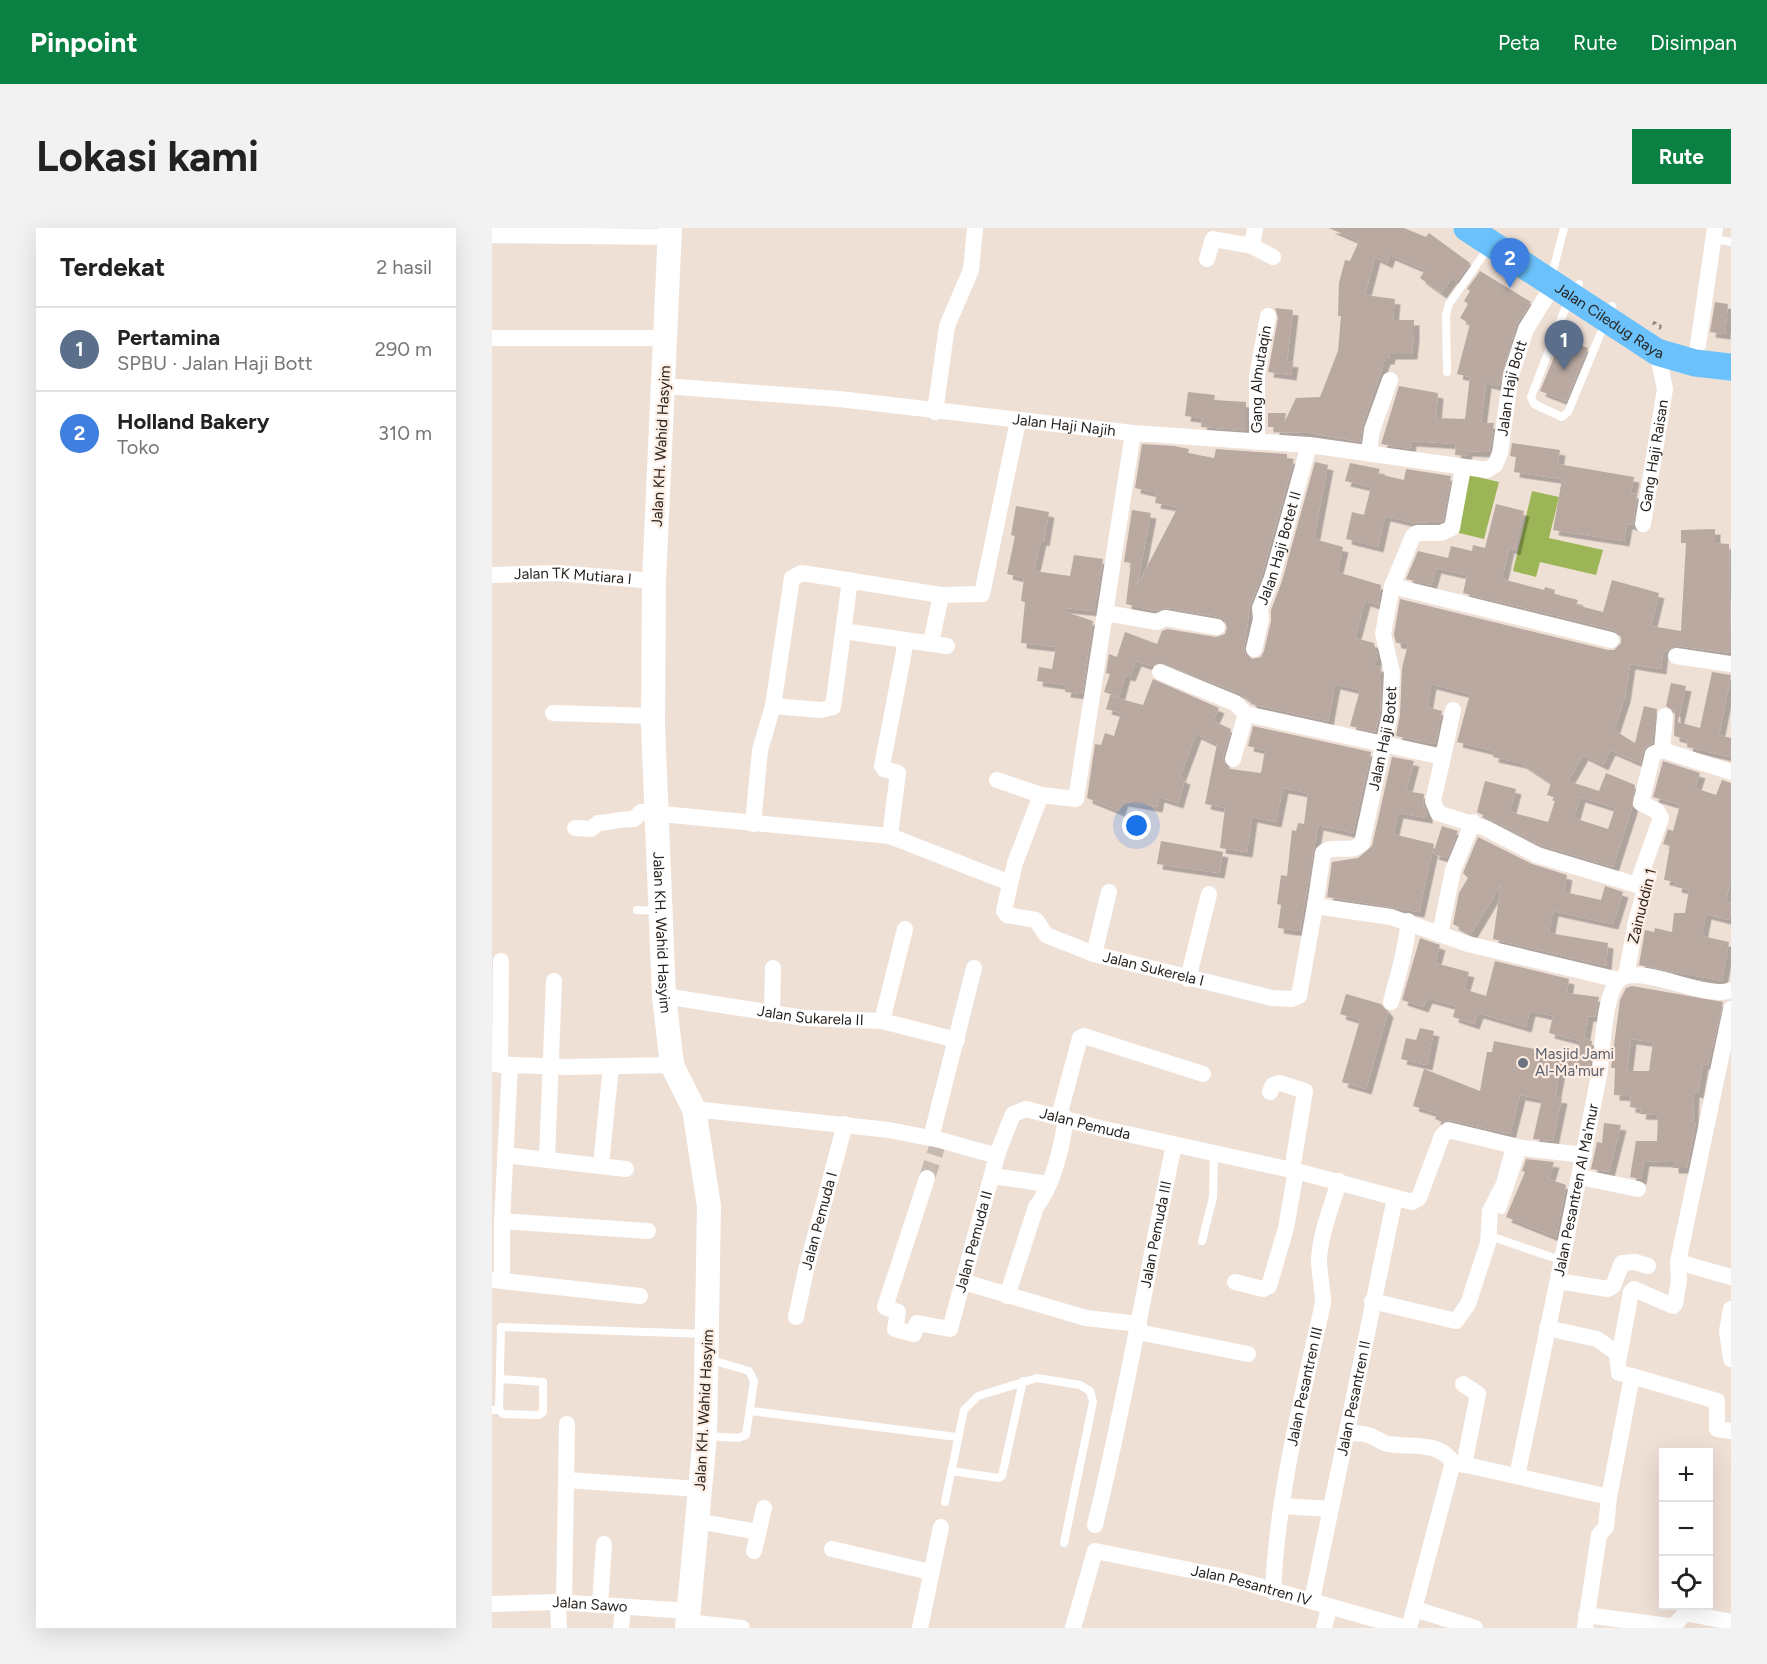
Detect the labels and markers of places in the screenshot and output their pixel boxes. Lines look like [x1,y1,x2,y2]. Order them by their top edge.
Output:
pin: 2 [1490,238,1530,288]
pin: 1 [1544,320,1584,370]
place label: Masjid Jami Al-Ma'mur [1535,1045,1614,1080]
marker: Masjid Jami Al-Ma'mur [1516,1056,1530,1070]

